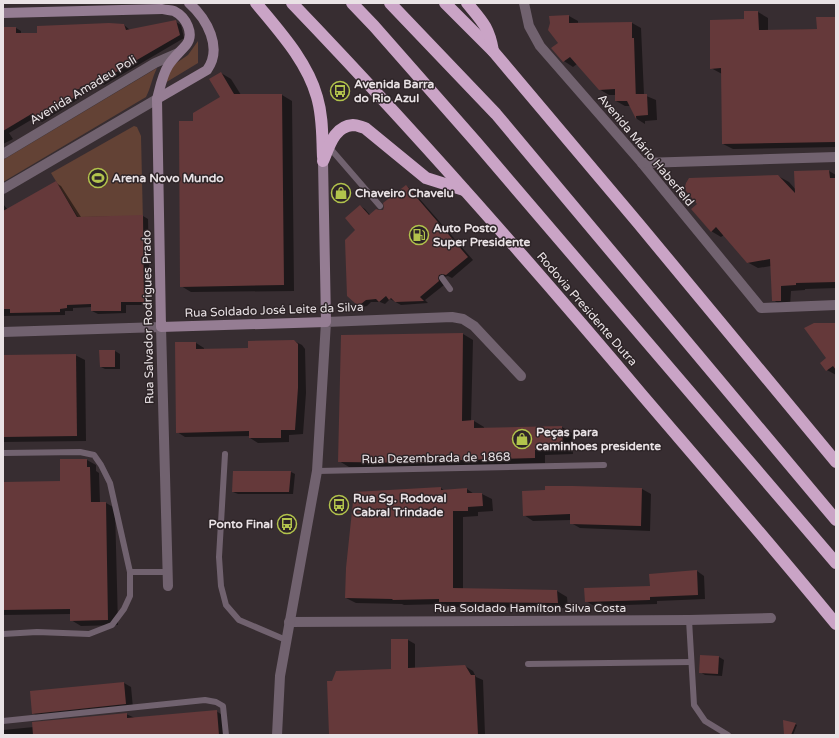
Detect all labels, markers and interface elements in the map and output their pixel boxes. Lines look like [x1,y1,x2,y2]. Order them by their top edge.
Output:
street label: Avenida Amadeu Poli [27,53,139,127]
place label: Avenida Barra do Rio Azul [354,77,435,105]
bus stop icon: Avenida Barra do Rio Azul [329,80,351,102]
street label: Avenida Mário Haberfeld [595,91,697,209]
sports icon: Arena Novo Mundo [87,167,109,189]
place label: Arena Novo Mundo [112,171,224,185]
shop icon: Chaveiro Chavelu [330,182,352,204]
place label: Chaveiro Chavelu [355,186,454,200]
place label: Auto Posto Super Presidente [433,221,531,250]
fuel station icon: Auto Posto Super Presidente [408,224,430,246]
street label: Rua Salvador Rodrigues Prado [139,230,157,404]
street label: Rodovia Presidente Dutra [534,249,640,369]
street label: Rua Soldado José Leite da Silva [184,300,364,320]
place label: Peças para caminhoes presidente [536,425,661,454]
shop icon: Peças para caminhoes presidente [511,428,533,450]
street label: Rua Dezembrada de 1868 [361,450,511,466]
place label: Rua Sg. Rodoval Cabral Trindade [353,491,447,519]
bus stop icon: Rua Sg. Rodoval Cabral Trindade [328,494,350,516]
bus stop icon: Ponto Final [276,513,298,535]
place label: Ponto Final [209,517,273,531]
street label: Rua Soldado Hamílton Silva Costa [434,601,626,615]

